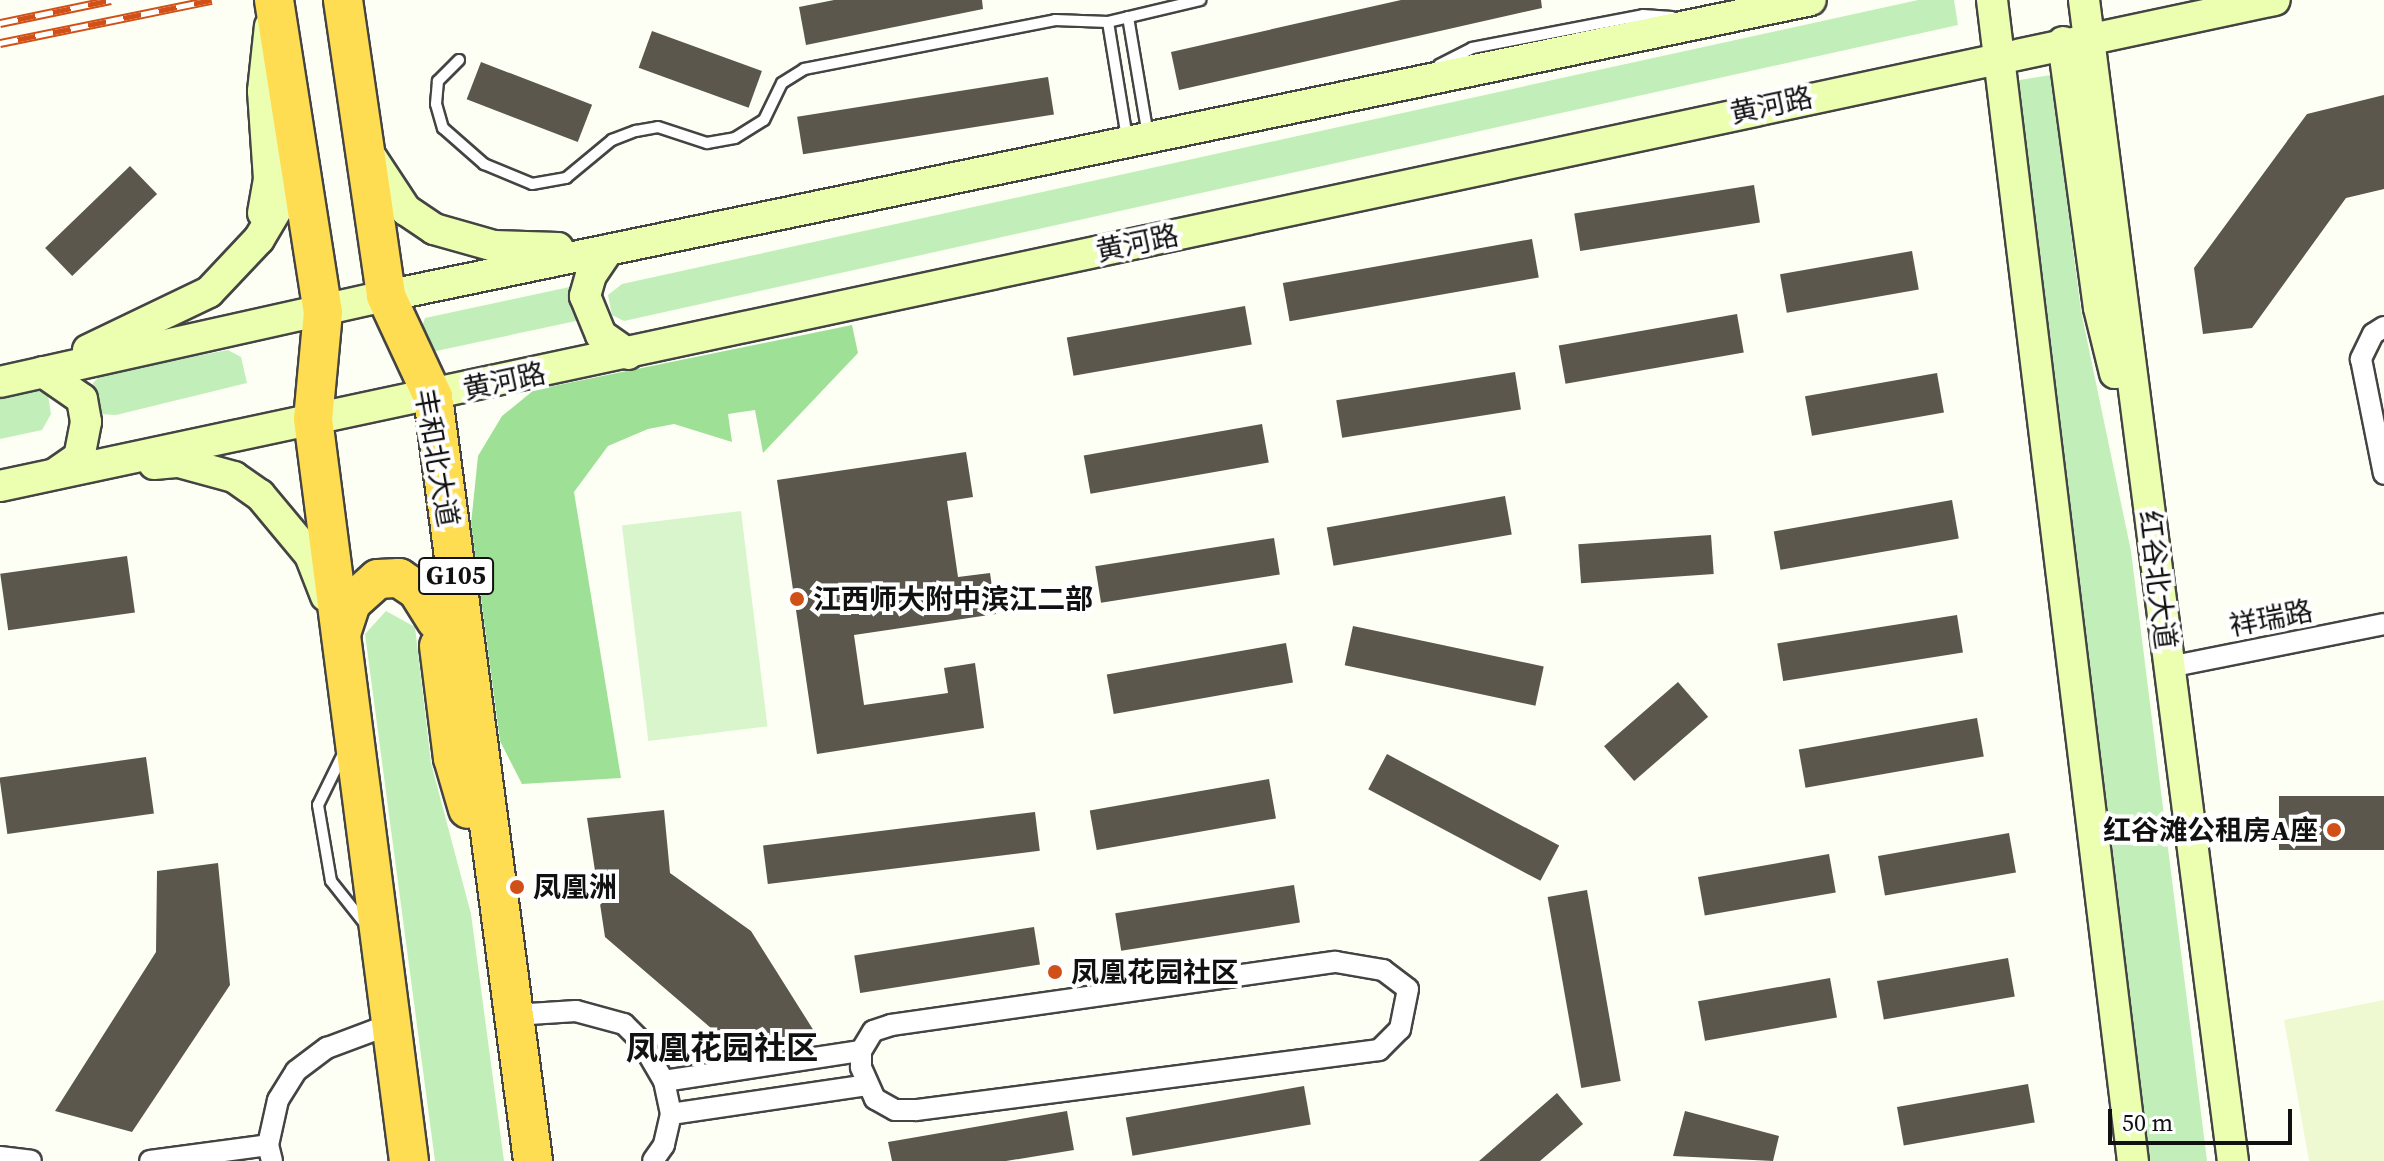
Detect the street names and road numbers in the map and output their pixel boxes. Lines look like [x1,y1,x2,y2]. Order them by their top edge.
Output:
street label: 黄河路 [1726,80,1816,130]
street label: 黄河路 [1092,218,1182,268]
street label: 黄河路 [459,356,549,406]
street label: 丰和北大道 [408,386,466,530]
street label: 红谷北大道 [2133,508,2183,652]
road number: G105 [418,554,494,598]
street label: 祥瑞路 [2227,593,2315,643]

